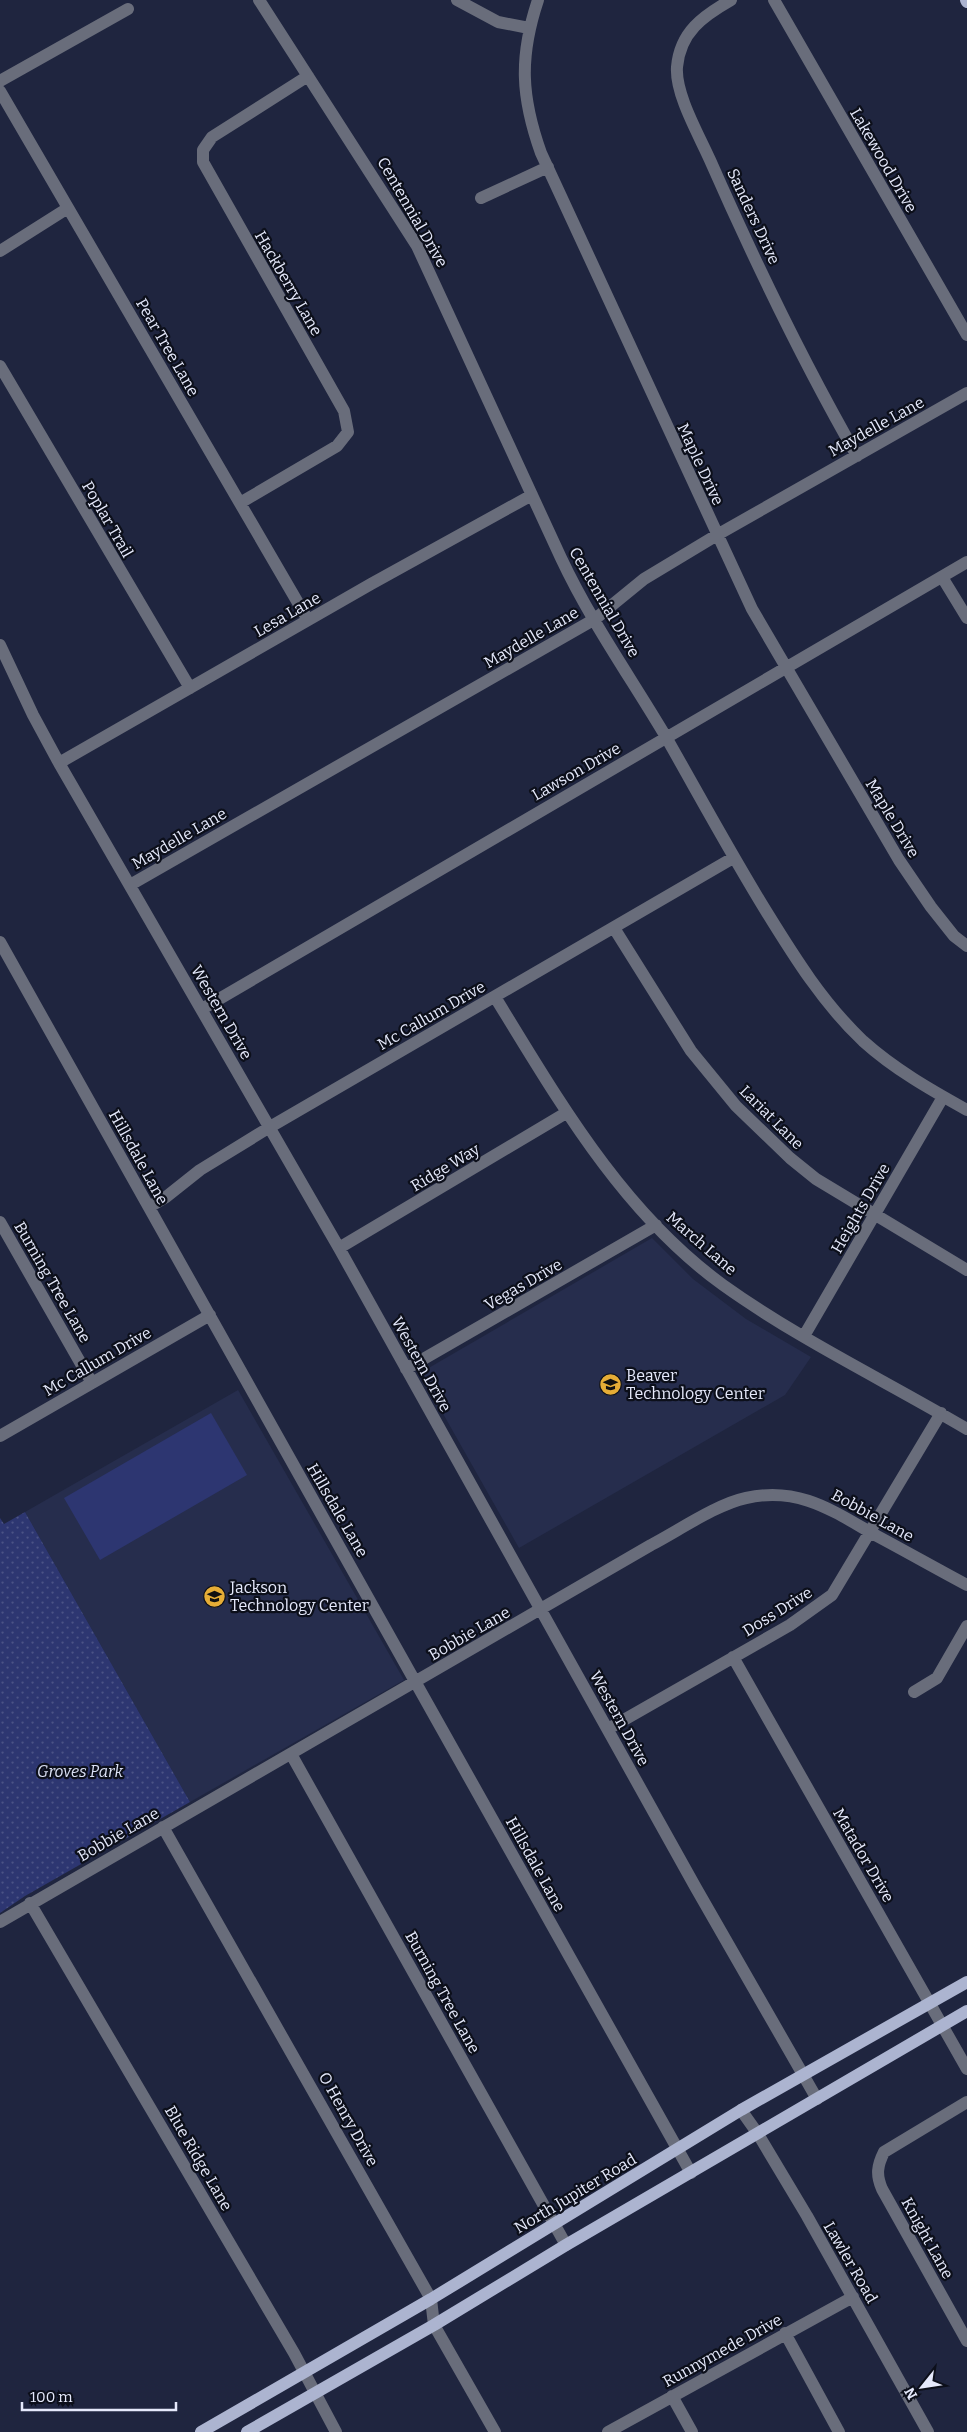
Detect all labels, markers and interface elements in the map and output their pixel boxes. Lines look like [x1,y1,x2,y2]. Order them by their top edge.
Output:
street label: Lakewood Drive [846,105,921,216]
street label: Centennial Drive [373,154,452,271]
street label: Sanders Drive [723,165,784,267]
street label: Hackberry Lane [251,227,326,339]
street label: Pear Tree Lane [132,295,203,400]
street label: Maydelle Lane [825,392,927,460]
street label: Maple Drive [673,420,728,508]
street label: Poplar Trail [78,478,137,561]
street label: Centennial Drive [565,544,644,661]
street label: Lesa Lane [251,588,324,641]
street label: Maydelle Lane [481,603,582,672]
street label: Lawson Drive [529,738,624,804]
street label: Maple Drive [862,776,923,861]
street label: Maydelle Lane [129,804,230,873]
street label: Western Drive [187,962,256,1063]
street label: Mc Callum Drive [374,977,488,1054]
street label: Lariat Lane [736,1081,808,1153]
street label: Hillsdale Lane [105,1107,172,1208]
street label: Ridge Way [407,1139,484,1195]
street label: Heights Drive [827,1160,894,1257]
street label: March Lane [663,1208,741,1279]
street label: Burning Tree Lane [10,1218,95,1346]
street label: Vegas Drive [481,1255,565,1314]
street label: Western Drive [388,1313,455,1415]
street label: Mc Callum Drive [40,1323,154,1400]
place label: Beaver Technology Center [626,1366,765,1403]
school or university icon: Beaver Technology Center [598,1372,622,1396]
street label: Hillsdale Lane [303,1460,372,1561]
street label: Bobbie Lane [828,1485,917,1546]
place label: Jackson Technology Center [229,1578,369,1615]
street label: Doss Drive [739,1583,816,1640]
school or university icon: Jackson Technology Center [202,1584,226,1608]
street label: Bobbie Lane [425,1602,513,1664]
street label: Western Drive [586,1667,653,1769]
park label: Groves Park [37,1762,123,1781]
street label: Bobbie Lane [74,1803,162,1865]
street label: Matador Drive [829,1805,898,1906]
street label: Hillsdale Lane [502,1814,569,1915]
street label: Burning Tree Lane [401,1928,484,2057]
street label: O Henry Drive [315,2069,382,2170]
street label: Blue Ridge Lane [161,2102,236,2214]
street label: North Jupiter Road [511,2149,640,2237]
street label: Knight Lane [897,2194,958,2282]
street label: Lawler Road [820,2218,882,2307]
street label: Runnymede Drive [659,2310,785,2391]
north arrow [897,2362,947,2412]
scale bar [22,2380,176,2412]
text: N [901,2384,921,2402]
text: 100 m [30,2388,73,2406]

